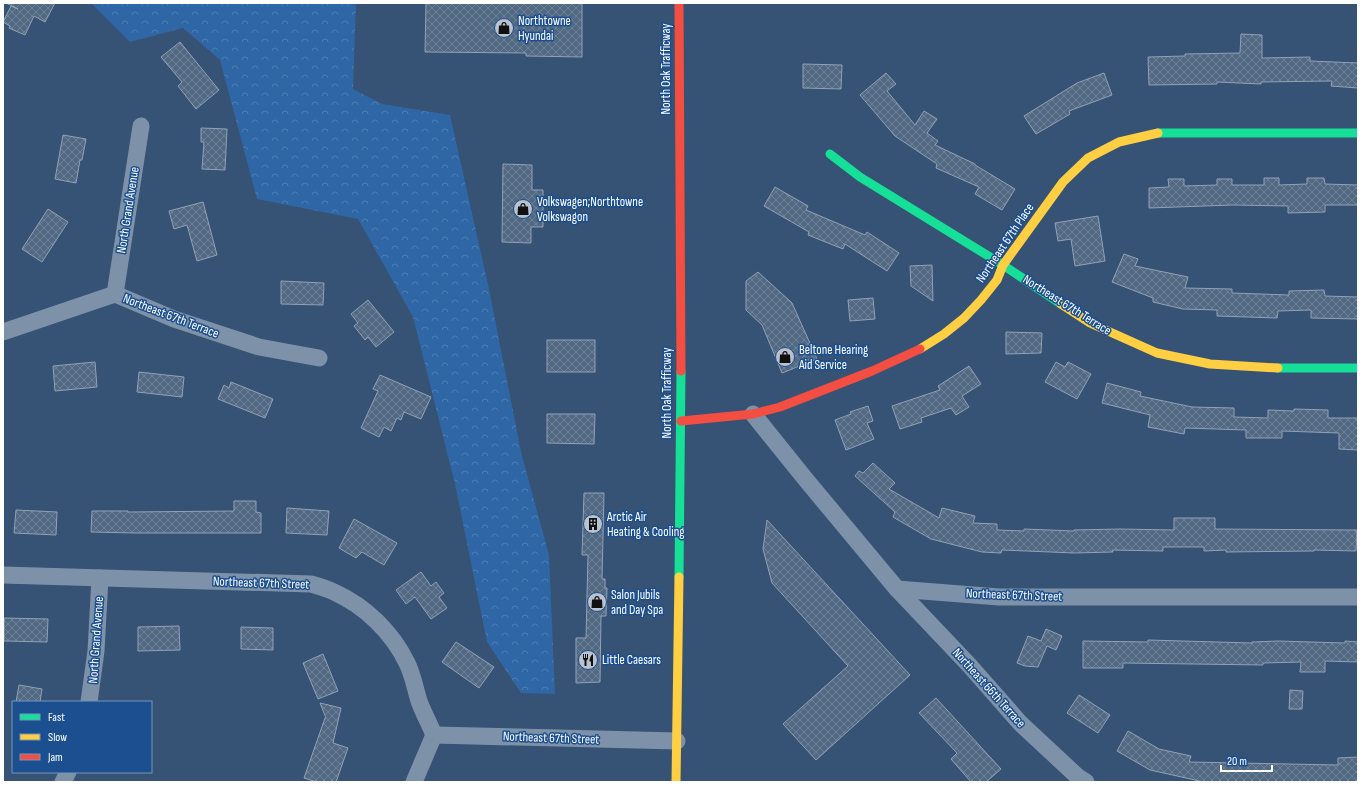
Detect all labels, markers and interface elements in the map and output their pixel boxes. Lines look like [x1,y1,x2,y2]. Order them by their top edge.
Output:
place label: Northtowne Hyundai [518,13,571,44]
shop icon: Northtowne Hyundai [493,17,515,39]
street label: North Oak Trafficway [658,24,674,114]
street label: North Grand Avenue [113,166,143,254]
place label: Volkswagen;Northtowne Volkswagon [537,194,643,225]
shop icon: Volkswagen;Northtowne Volkswagon [512,198,534,220]
street label: Northeast 67th Place [973,200,1037,286]
street label: Northeast 67th Terrace [1020,271,1114,339]
street label: Northeast 67th Terrace [121,290,221,342]
place label: Beltone Hearing Aid Service [798,342,868,373]
shop icon: Beltone Hearing Aid Service [774,346,796,368]
street label: North Oak Trafficway [659,348,675,438]
place label: Arctic Air Heating & Cooling [606,509,685,540]
building icon: Arctic Air Heating & Cooling [582,513,604,535]
street label: Northeast 67th Street [213,573,309,593]
street label: Northeast 67th Street [966,585,1062,605]
place label: Salon Jubils and Day Spa [611,587,663,618]
shop icon: Salon Jubils and Day Spa [586,591,608,613]
street label: North Grand Avenue [85,596,107,684]
street label: Northeast 66th Terrace [949,645,1029,731]
restaurant icon: Little Caesars [577,649,599,671]
place label: Little Caesars [602,652,661,668]
legend [12,701,152,773]
text: Fast [48,710,65,725]
street label: Northeast 67th Street [503,728,599,748]
text: Slow [48,730,67,745]
scale bar [1221,747,1272,773]
text: Jam [47,750,63,765]
text: 20 m [1227,754,1247,769]

